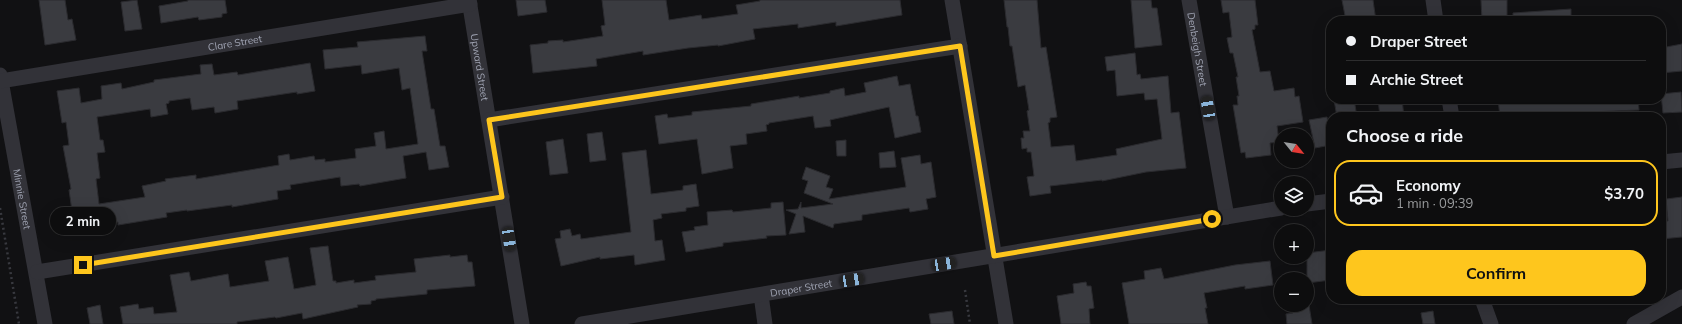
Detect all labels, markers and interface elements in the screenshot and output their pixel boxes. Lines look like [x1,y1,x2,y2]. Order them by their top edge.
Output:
street label: Denbeigh Street [1184,11,1210,88]
street label: Clare Street [207,32,263,54]
text: Draper Street [1370,32,1467,51]
street label: Upward Street [468,33,491,102]
text: Archie Street [1370,70,1463,89]
car [1200,95,1216,121]
text: Choose a ride [1346,124,1463,147]
north arrow [1274,128,1314,168]
map controls [1274,128,1314,312]
street label: Minnie Street [10,168,34,231]
icon: car [1348,175,1384,211]
button: layers [1274,176,1314,216]
text: Economy [1396,176,1461,195]
text: $3.70 [1604,184,1644,203]
text: 1 min · 09:39 [1396,195,1473,211]
callout: 2 min [50,207,116,235]
route start [1203,210,1221,228]
text: 2 min [66,213,100,229]
button: + [1274,224,1314,264]
car [501,226,517,252]
button: Confirm [1346,250,1646,296]
route end [74,256,92,274]
car [931,256,957,272]
car [839,272,865,288]
button: − [1274,272,1314,312]
street label: Draper Street [769,277,833,300]

